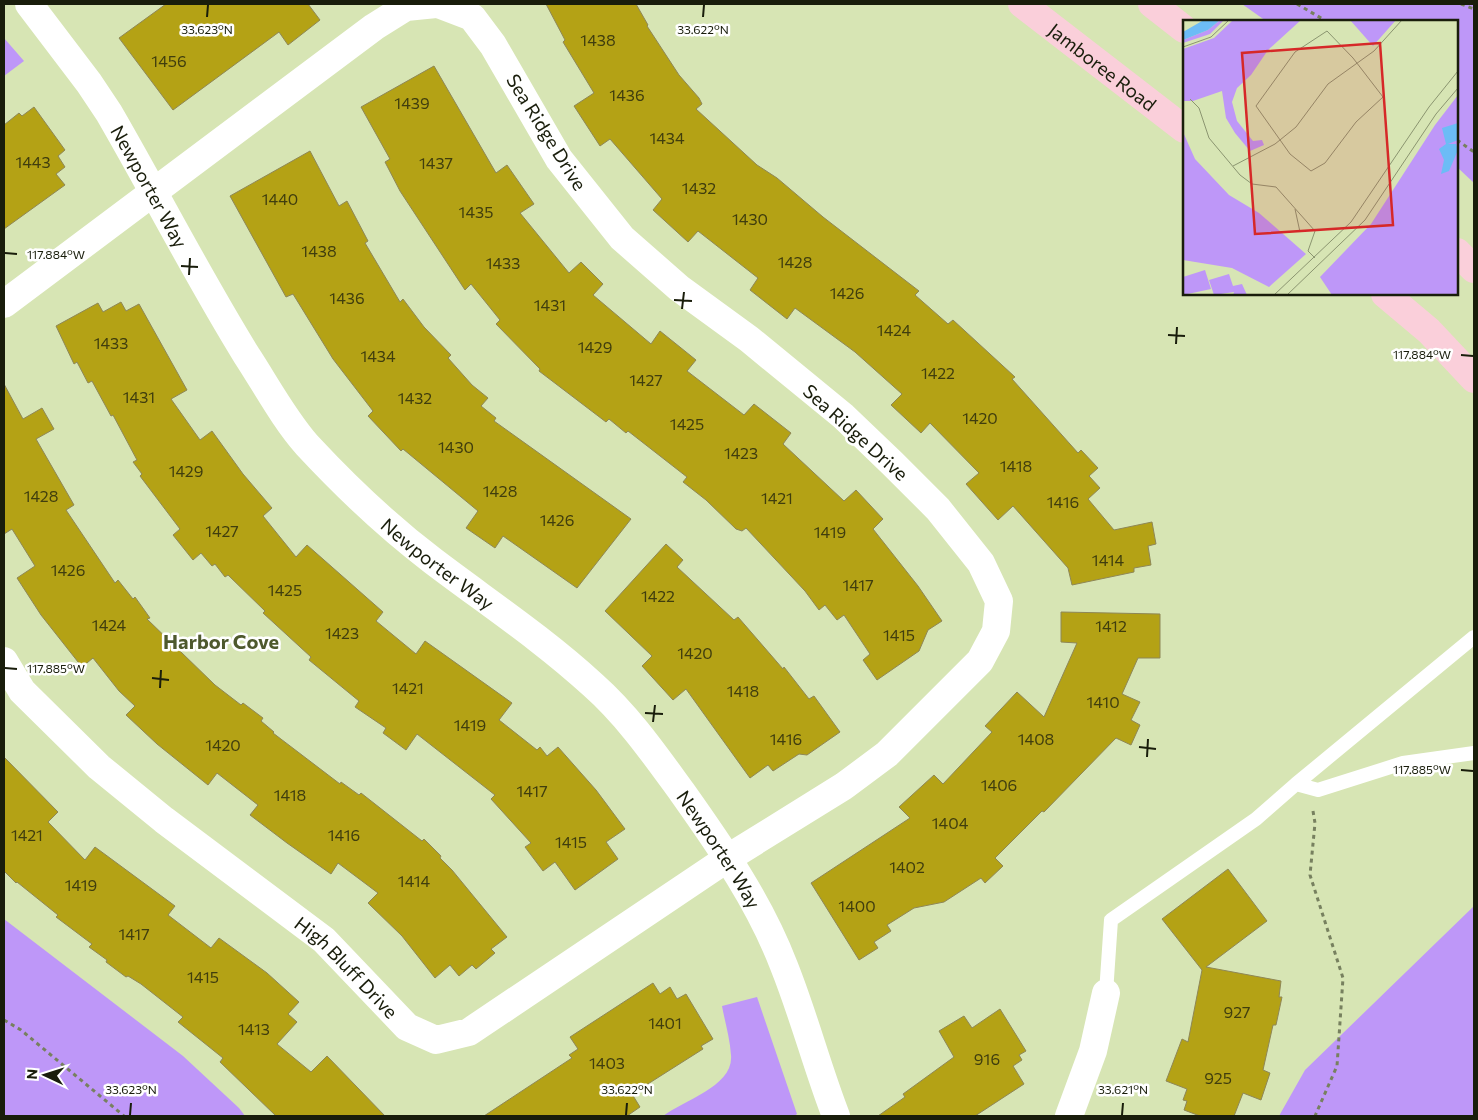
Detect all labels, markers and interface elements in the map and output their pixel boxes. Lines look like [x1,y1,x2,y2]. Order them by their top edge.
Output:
street label: Jamboree Road [1044,17,1161,115]
inset map [1183,20,1458,295]
text: 33.623°N [181,22,233,36]
text: 33.622°N [677,22,729,36]
house number: 1438 [580,30,616,49]
house number: 1456 [151,51,187,70]
street label: Sea Ridge Drive [502,70,592,194]
house number: 1436 [609,85,645,104]
house number: 1439 [394,93,430,112]
street label: Newporter Way [107,121,193,251]
house number: 1434 [649,128,685,147]
house number: 1443 [15,152,51,171]
house number: 1437 [419,153,453,172]
house number: 1432 [682,178,716,197]
house number: 1440 [262,189,298,208]
house number: 1435 [459,202,493,221]
house number: 1430 [732,209,768,228]
house number: 1438 [301,241,337,260]
text: 117.884°W [27,247,85,261]
house number: 1428 [778,252,812,271]
house number: 1433 [486,253,520,272]
house number: 1426 [830,283,864,302]
house number: 1436 [329,288,365,307]
house number: 1431 [534,295,566,314]
house number: 1424 [877,320,912,339]
house number: 1433 [94,333,128,352]
house number: 1429 [578,337,612,356]
house number: 1434 [360,346,396,365]
text: 117.884°W [1393,347,1451,361]
house number: 1422 [921,363,955,382]
house number: 1427 [629,370,663,389]
street label: Sea Ridge Drive [799,379,913,485]
house number: 1431 [123,387,155,406]
house number: 1432 [398,388,432,407]
house number: 1420 [962,408,998,427]
house number: 1425 [670,414,704,433]
house number: 1430 [438,437,474,456]
house number: 1423 [724,443,758,462]
house number: 1418 [1000,456,1032,475]
house number: 1429 [169,461,203,480]
house number: 1428 [483,481,517,500]
house number: 1428 [24,486,58,505]
house number: 1421 [761,488,793,507]
house number: 1416 [1047,492,1079,511]
house number: 1426 [540,510,574,529]
street label: Newporter Way [377,512,499,614]
house number: 1427 [205,521,239,540]
house number: 1419 [814,522,846,541]
house number: 1414 [1092,550,1125,569]
house number: 1426 [51,560,85,579]
house number: 1417 [842,575,874,594]
house number: 1425 [268,580,302,599]
house number: 1422 [641,586,675,605]
house number: 1424 [92,615,127,634]
house number: 1412 [1095,616,1127,635]
house number: 1423 [325,623,359,642]
house number: 1415 [883,625,915,644]
district label: Harbor Cove [163,629,279,653]
house number: 1420 [677,643,713,662]
text: 117.885°W [27,661,85,675]
house number: 1421 [392,678,424,697]
house number: 1418 [727,681,759,700]
house number: 1410 [1086,692,1120,711]
house number: 1419 [454,715,486,734]
house number: 1416 [770,729,802,748]
house number: 1408 [1018,729,1054,748]
house number: 1420 [205,735,241,754]
text: 117.885°W [1393,762,1451,776]
house number: 1406 [981,775,1017,794]
house number: 1417 [516,781,548,800]
house number: 1418 [274,785,306,804]
street label: Newporter Way [673,785,766,912]
house number: 1404 [932,813,969,832]
house number: 1421 [11,825,43,844]
house number: 1416 [328,825,360,844]
house number: 1415 [555,832,587,851]
house number: 1402 [889,857,925,876]
house number: 1414 [398,871,431,890]
house number: 1419 [65,875,97,894]
house number: 1400 [838,896,876,915]
street label: High Bluff Drive [291,911,403,1022]
house number: 1417 [118,924,150,943]
house number: 1415 [187,967,219,986]
house number: 927 [1224,1002,1250,1021]
house number: 1401 [648,1013,682,1032]
house number: 1413 [238,1019,270,1038]
house number: 916 [974,1049,1000,1068]
north arrow [20,1050,70,1100]
house number: 1403 [589,1053,625,1072]
text: N [23,1068,40,1080]
house number: 925 [1204,1068,1232,1087]
text: 33.623°N [105,1082,157,1096]
text: 33.622°N [601,1082,653,1096]
text: 33.621°N [1098,1082,1148,1096]

